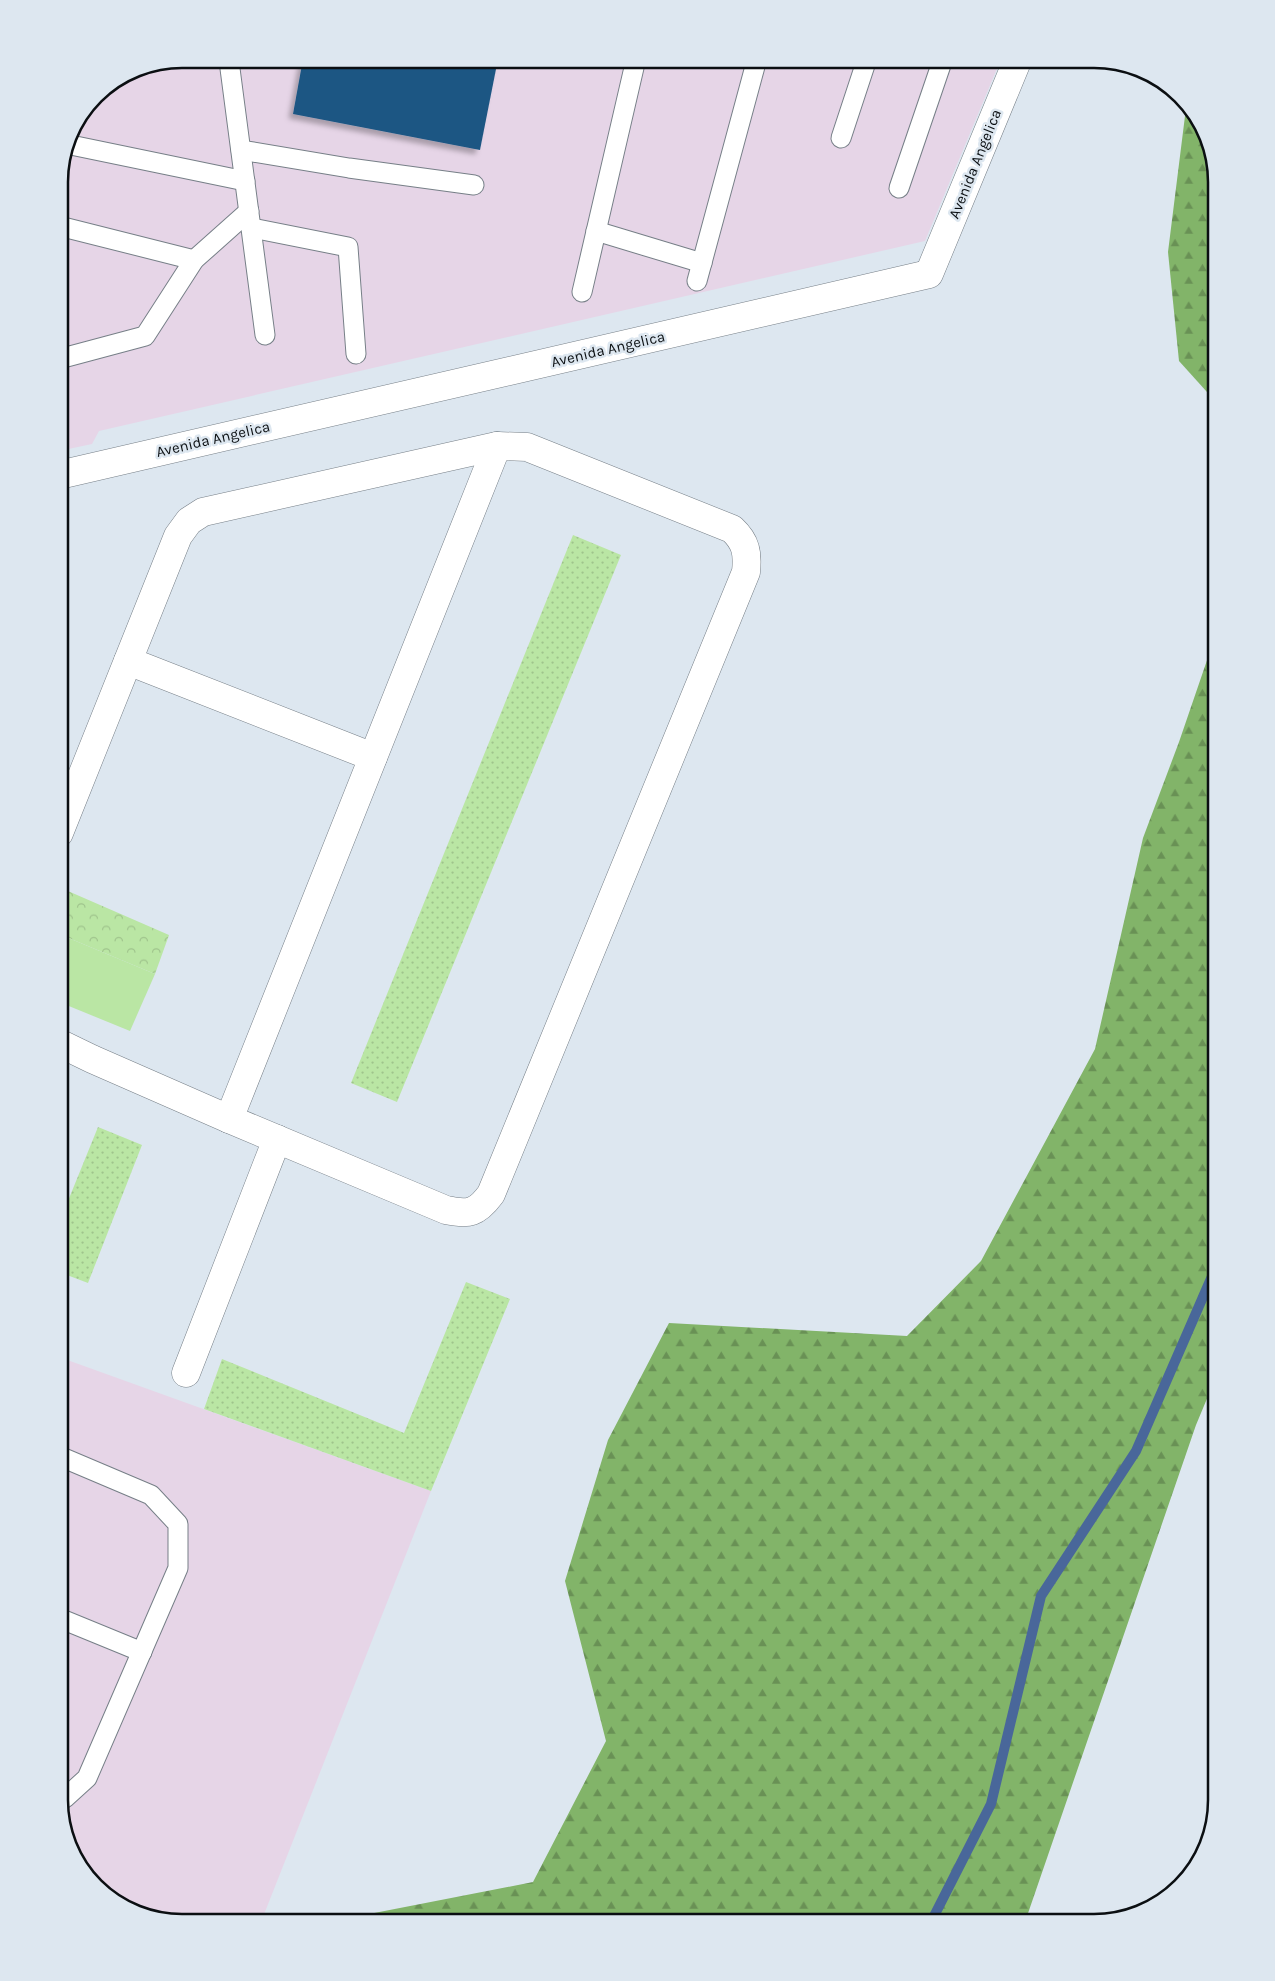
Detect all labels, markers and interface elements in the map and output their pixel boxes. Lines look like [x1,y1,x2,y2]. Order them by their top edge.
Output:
street label: Avenida Angelica [945,107,1005,221]
street label: Avenida Angelica [549,327,667,371]
street label: Avenida Angelica [154,417,272,461]

